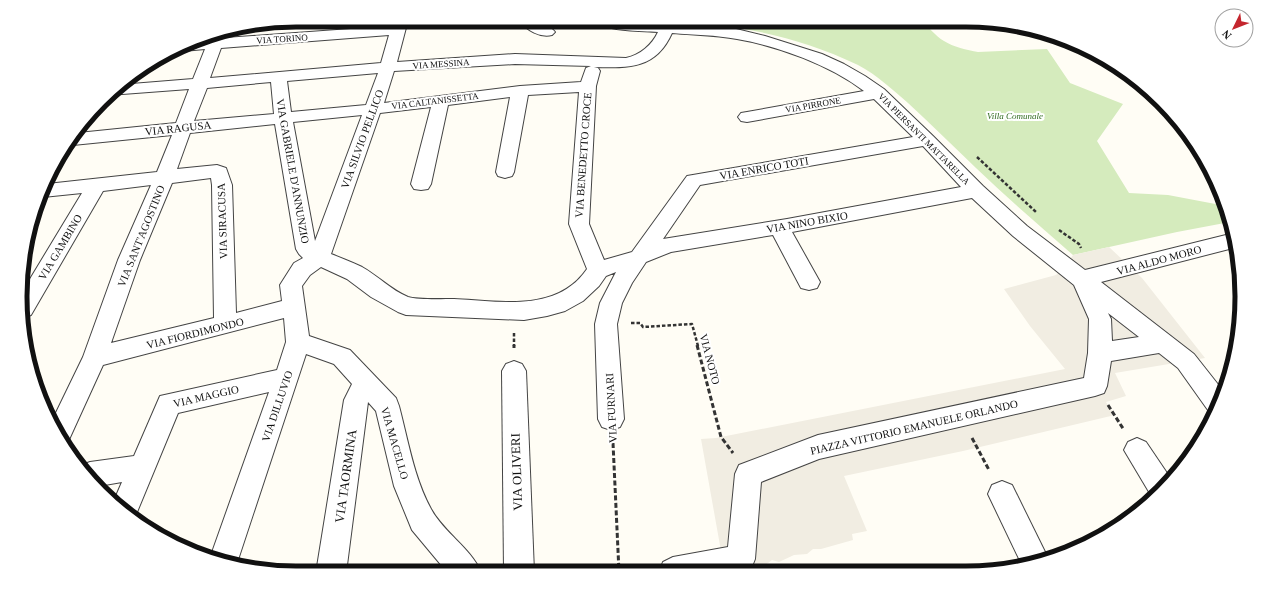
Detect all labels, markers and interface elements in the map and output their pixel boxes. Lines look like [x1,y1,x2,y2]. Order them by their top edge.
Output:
north arrow [1214,8,1254,48]
text: N [1220,28,1234,42]
street label: VIA TORINO [256,32,308,46]
street label: VIA MESSINA [412,57,470,71]
street label: VIA SILVIO PELLICO [338,88,386,190]
street label: VIA CALTANISSETTA [391,91,480,111]
street label: VIA PIERSANTI MATTARELLA [876,91,972,187]
street label: VIA BENEDETTO CROCE [573,92,593,218]
street label: VIA PIRRONE [784,95,842,115]
street label: VIA GABRIELE D'ANNUNZIO [274,98,312,244]
park label: Villa Comunale [987,111,1043,121]
street label: VIA RAGUSA [144,119,212,137]
street label: VIA ENRICO TOTI [719,154,810,182]
street label: VIA SANT'AGOSTINO [115,183,167,289]
street label: VIA SIRACUSA [215,183,229,259]
street label: VIA NINO BIXIO [765,209,849,235]
street label: VIA GAMBINO [36,212,84,282]
street label: VIA ALDO MORO [1115,243,1203,277]
street label: VIA FIORDIMONDO [145,315,245,351]
street label: VIA NOTO [697,332,723,386]
street label: VIA DILLUVIO [259,369,295,443]
street label: VIA FURNARI [603,372,619,443]
street label: VIA MAGGIO [172,383,240,409]
street label: PIAZZA VITTORIO EMANUELE ORLANDO [809,397,1019,457]
street label: VIA MACELLO [379,405,411,481]
street label: VIA TAORMINA [331,428,360,524]
street label: VIA OLIVERI [508,433,525,511]

